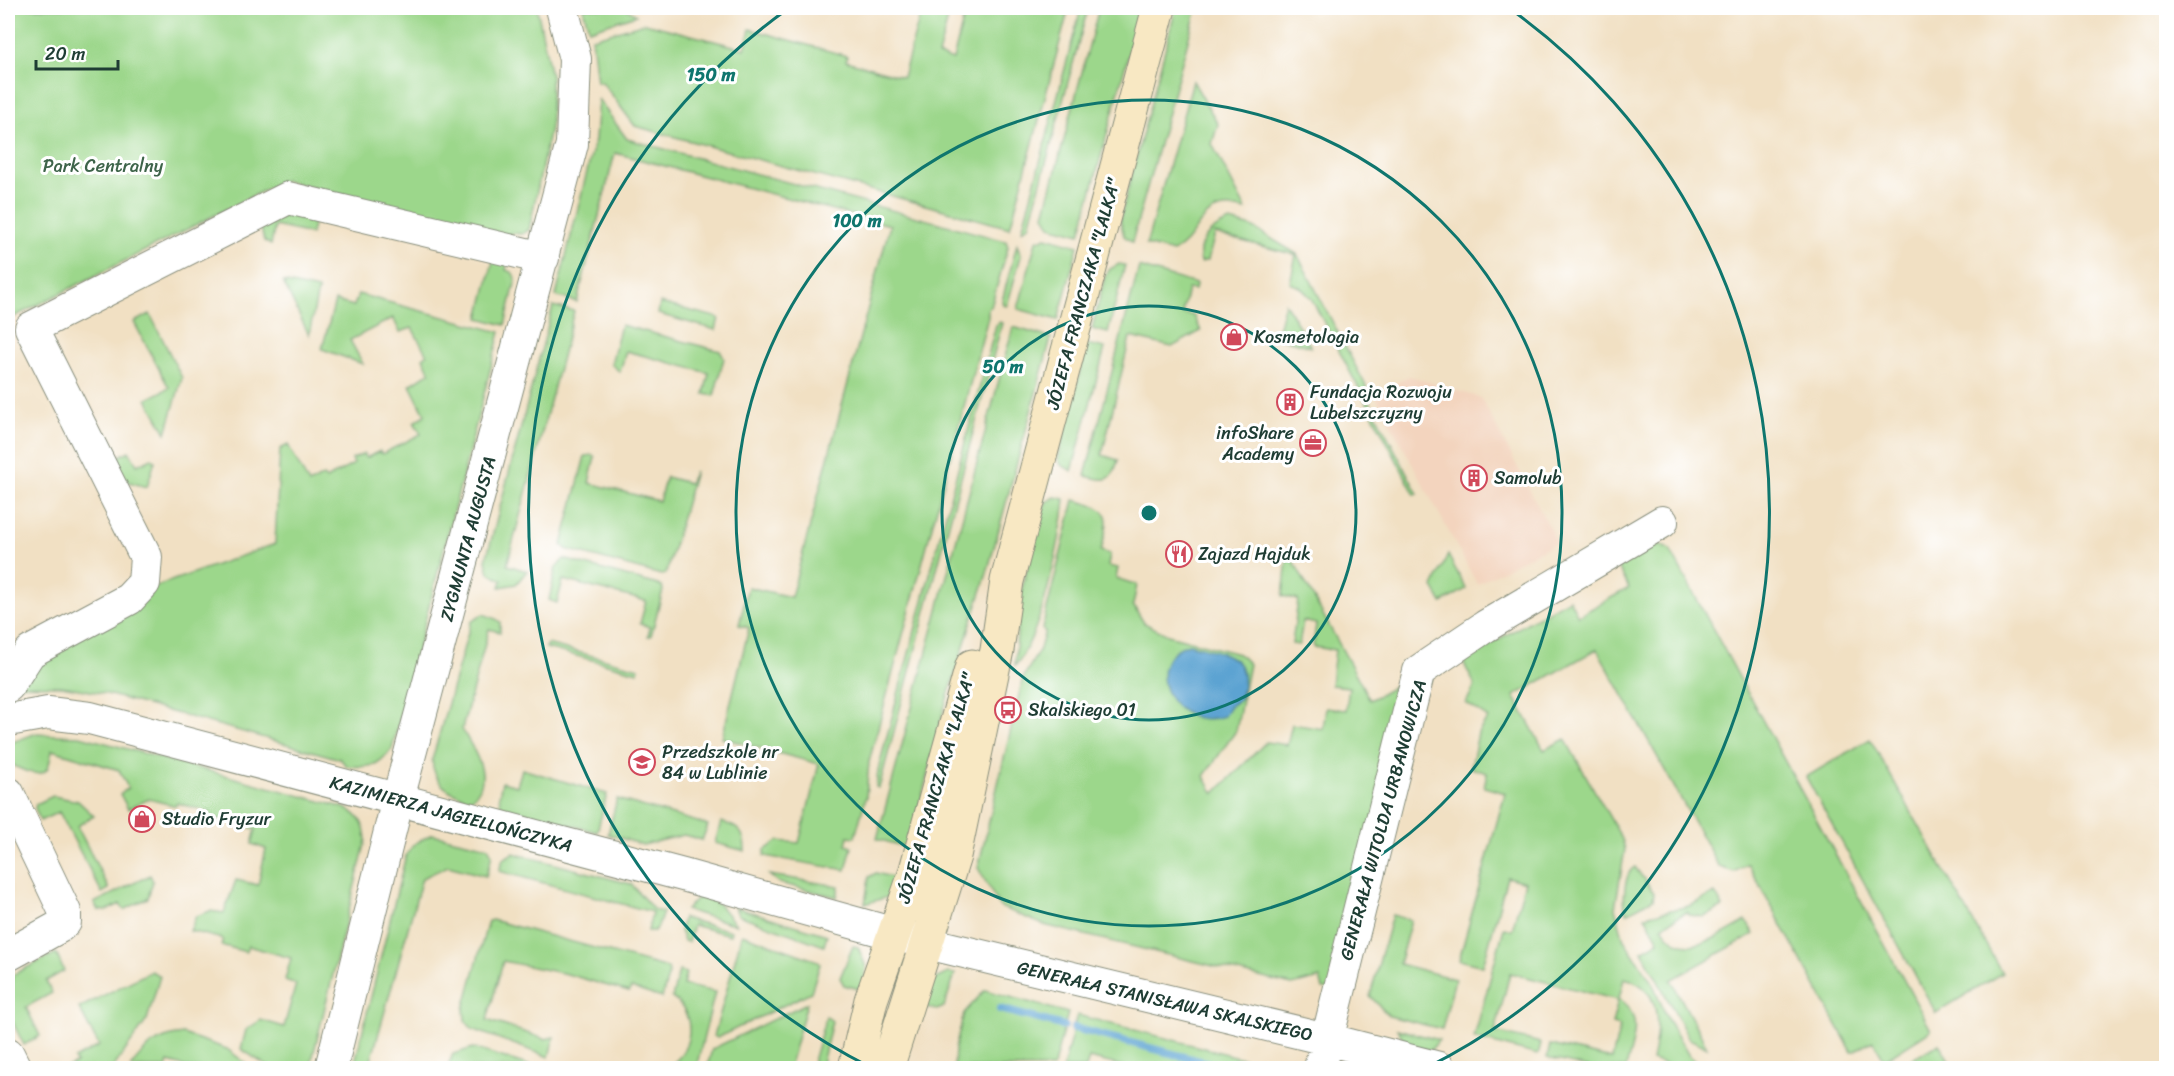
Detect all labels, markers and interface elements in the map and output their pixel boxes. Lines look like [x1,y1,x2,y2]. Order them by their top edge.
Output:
scale bar [36,33,118,71]
text: 20 m [45,38,85,70]
text: 150 m [687,59,735,91]
park label: Park Centralny [43,150,164,182]
street label: JÓZEFA FRANCZAKA "LALKA" [1036,173,1130,414]
text: 100 m [833,205,882,237]
place label: Kosmetologia [1254,321,1359,353]
shop icon: Kosmetologia [1219,322,1249,352]
text: 50 m [983,351,1024,383]
place label: Fundacja Rozwoju Lubelszczyzny [1310,376,1452,429]
building icon: Fundacja Rozwoju Lubelszczyzny [1275,387,1305,417]
place label: infoShare Academy [1216,417,1295,470]
office icon: infoShare Academy [1298,428,1328,458]
street label: ZYGMUNTA AUGUSTA [431,453,505,625]
place label: Samolub [1494,462,1562,494]
building icon: Samolub [1459,463,1489,493]
centre of rings [1139,503,1159,523]
place label: Zajazd Hajduk [1198,538,1311,570]
restaurant icon: Zajazd Hajduk [1164,539,1194,569]
street label: JÓZEFA FRANCZAKA "LALKA" [888,668,985,908]
street label: GENERAŁA WITOLDA URBANOWICZA [1330,676,1436,964]
place label: Skalskiego 01 [1028,694,1136,726]
bus stop icon: Skalskiego 01 [993,695,1023,725]
place label: Przedszkole nr 84 w Lublinie [662,736,780,789]
school or university icon: Przedszkole nr 84 w Lublinie [627,747,657,777]
street label: KAZIMIERZA JAGIELLOŃCZYKA [326,766,576,862]
place label: Studio Fryzur [162,803,273,835]
shop icon: Studio Fryzur [127,804,157,834]
street label: GENERAŁA STANISŁAWA SKALSKIEGO [1014,951,1316,1051]

